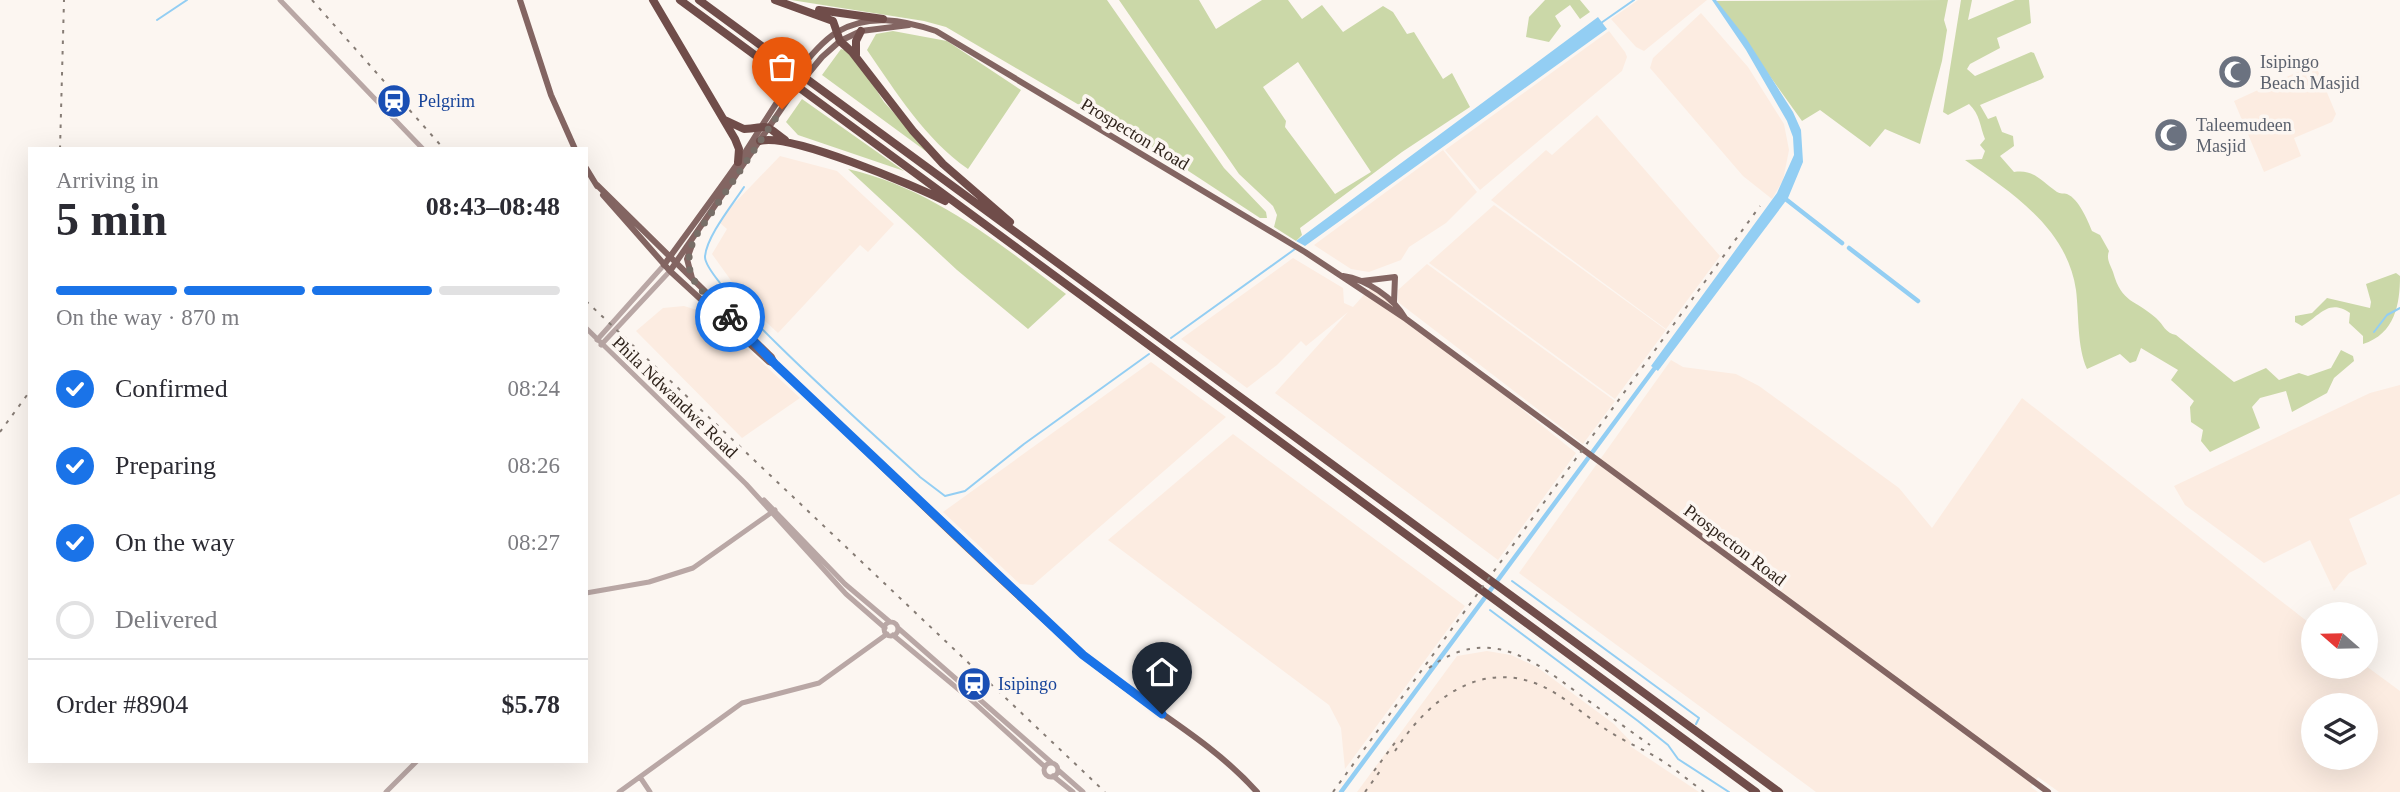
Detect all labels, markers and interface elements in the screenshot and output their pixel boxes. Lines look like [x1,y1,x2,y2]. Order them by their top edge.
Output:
pin [752,37,812,109]
icon: bag [763,48,801,86]
place label: Isipingo Beach Masjid [2260,52,2359,93]
mosque icon: Isipingo Beach Masjid [2216,53,2254,91]
station icon: Pelgrim [375,82,413,120]
place label: Pelgrim [418,91,475,111]
street label: Prospecton Road [1077,94,1193,174]
place label: Taleemudeen Masjid [2196,115,2292,156]
mosque icon: Taleemudeen Masjid [2152,116,2190,154]
text: Arriving in [56,168,159,193]
text: 08:43–08:48 [426,192,560,221]
text: 5 min [56,194,167,245]
courier [695,282,765,352]
icon: bike [711,298,749,336]
text: On the way · 870 m [56,305,239,330]
street label: Phila Ndwandwe Road [608,332,742,462]
icon: check [56,370,94,408]
text: Confirmed [115,374,228,403]
text: 08:24 [508,376,560,401]
icon: check [56,447,94,485]
text: Preparing [115,451,216,480]
text: 08:26 [508,453,560,478]
street label: Prospecton Road [1680,500,1790,590]
icon: check [56,524,94,562]
text: On the way [115,528,235,557]
text: 08:27 [508,530,560,555]
north arrow [2301,602,2378,679]
map controls [2301,602,2378,770]
text: Delivered [115,605,218,634]
pin [1132,642,1192,714]
icon: home [1143,653,1181,691]
station icon: Isipingo [955,665,993,703]
place label: Isipingo [998,674,1057,694]
text: Order #8904 [56,690,188,719]
text: $5.78 [502,690,560,719]
button: layers [2301,693,2378,770]

